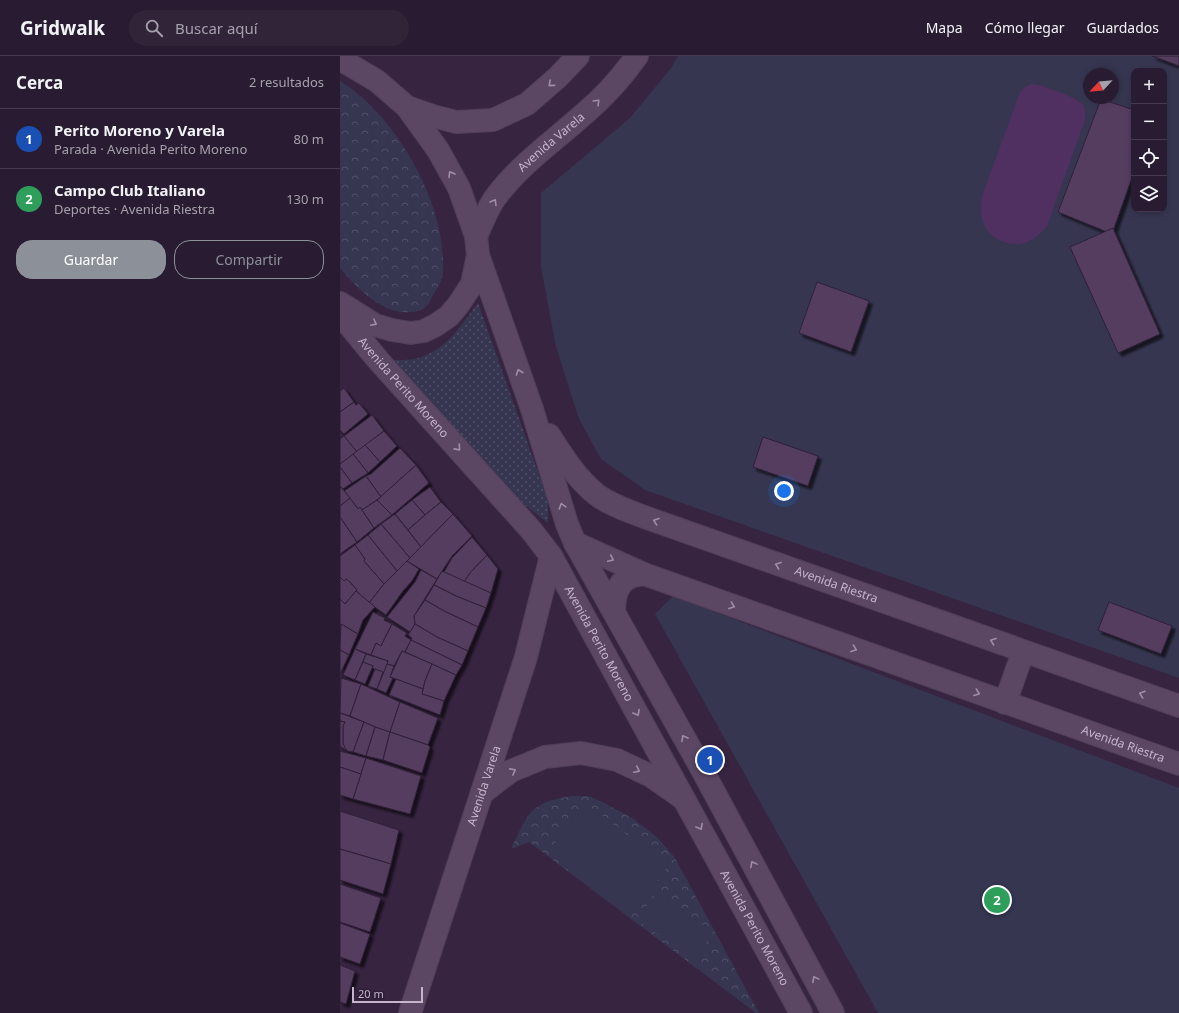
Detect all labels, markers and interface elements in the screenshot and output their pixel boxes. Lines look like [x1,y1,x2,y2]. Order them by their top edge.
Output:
search box [129,10,409,46]
text: Gridwalk [20,15,105,41]
icon: search [143,17,165,39]
text: Buscar aquí [175,18,258,38]
text: Mapa [926,18,963,37]
text: Cómo llegar [985,18,1065,37]
text: Guardados [1087,18,1159,37]
north arrow [1083,68,1119,104]
map controls [1131,68,1167,212]
button: + [1131,68,1167,104]
text: Cerca [16,71,63,94]
text: 2 resultados [249,73,324,91]
one-way arrow [548,79,555,86]
one-way arrow [592,99,600,107]
button: − [1131,104,1167,140]
street label: Avenida Varela [514,108,588,175]
text: Perito Moreno y Varela [54,120,225,140]
text: 1 [25,130,33,148]
text: 80 m [294,130,324,148]
text: Parada · Avenida Perito Moreno [54,140,247,158]
button: locate [1131,140,1167,176]
one-way arrow [449,171,456,178]
button: layers [1131,176,1167,212]
text: Campo Club Italiano [54,180,206,200]
text: 2 [25,190,33,208]
text: 130 m [286,190,324,208]
one-way arrow [489,199,496,206]
text: Deportes · Avenida Riestra [54,200,215,218]
button: Guardar [16,240,166,279]
button: Compartir [174,240,324,279]
one-way arrow [369,318,377,326]
street label: Avenida Perito Moreno [354,333,453,441]
one-way arrow [516,369,524,376]
one-way arrow [453,444,460,451]
your location [774,481,794,501]
one-way arrow [558,503,567,510]
one-way arrow [652,518,659,526]
one-way arrow [606,554,614,562]
one-way arrow [775,561,782,570]
street label: Avenida Riestra [792,562,880,607]
street label: Avenida Perito Moreno [561,582,638,704]
one-way arrow [728,601,735,609]
one-way arrow [990,638,997,646]
one-way arrow [851,645,858,653]
one-way arrow [973,688,980,697]
one-way arrow [1139,690,1146,698]
one-way arrow [633,709,640,716]
street label: Avenida Riestra [1079,721,1167,766]
one-way arrow [682,735,689,742]
street label: Avenida Varela [463,743,505,828]
pin: 1 [697,745,723,775]
one-way arrow [633,765,640,773]
one-way arrow [509,768,516,776]
one-way arrow [695,823,703,830]
one-way arrow [750,861,758,868]
street label: Avenida Perito Moreno [716,867,793,988]
pin: 2 [984,885,1010,915]
one-way arrow [812,976,820,983]
scale bar [352,985,423,1004]
text: 20 m [358,986,384,1001]

